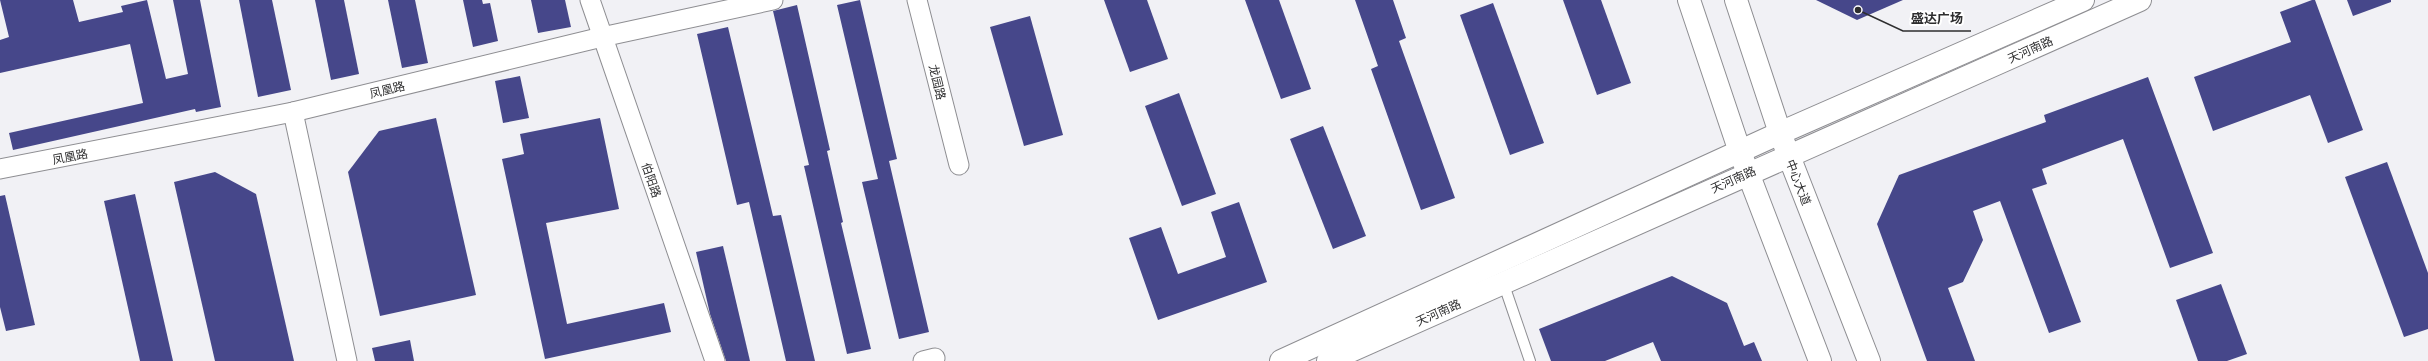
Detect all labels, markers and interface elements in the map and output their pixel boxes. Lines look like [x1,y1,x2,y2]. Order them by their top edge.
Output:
callout: 盛达广场 [1903,6,1971,31]
text: 盛达广场 [1911,10,1963,26]
street label: 天河南路 [2005,33,2055,65]
street label: 龙园路 [927,63,949,101]
street label: 凤凰路 [368,78,406,100]
street label: 凤凰路 [51,146,89,166]
street label: 中心大道 [1784,157,1814,207]
street label: 伯阳路 [640,161,664,199]
street label: 天河南路 [1708,163,1758,195]
street label: 天河南路 [1413,296,1463,328]

